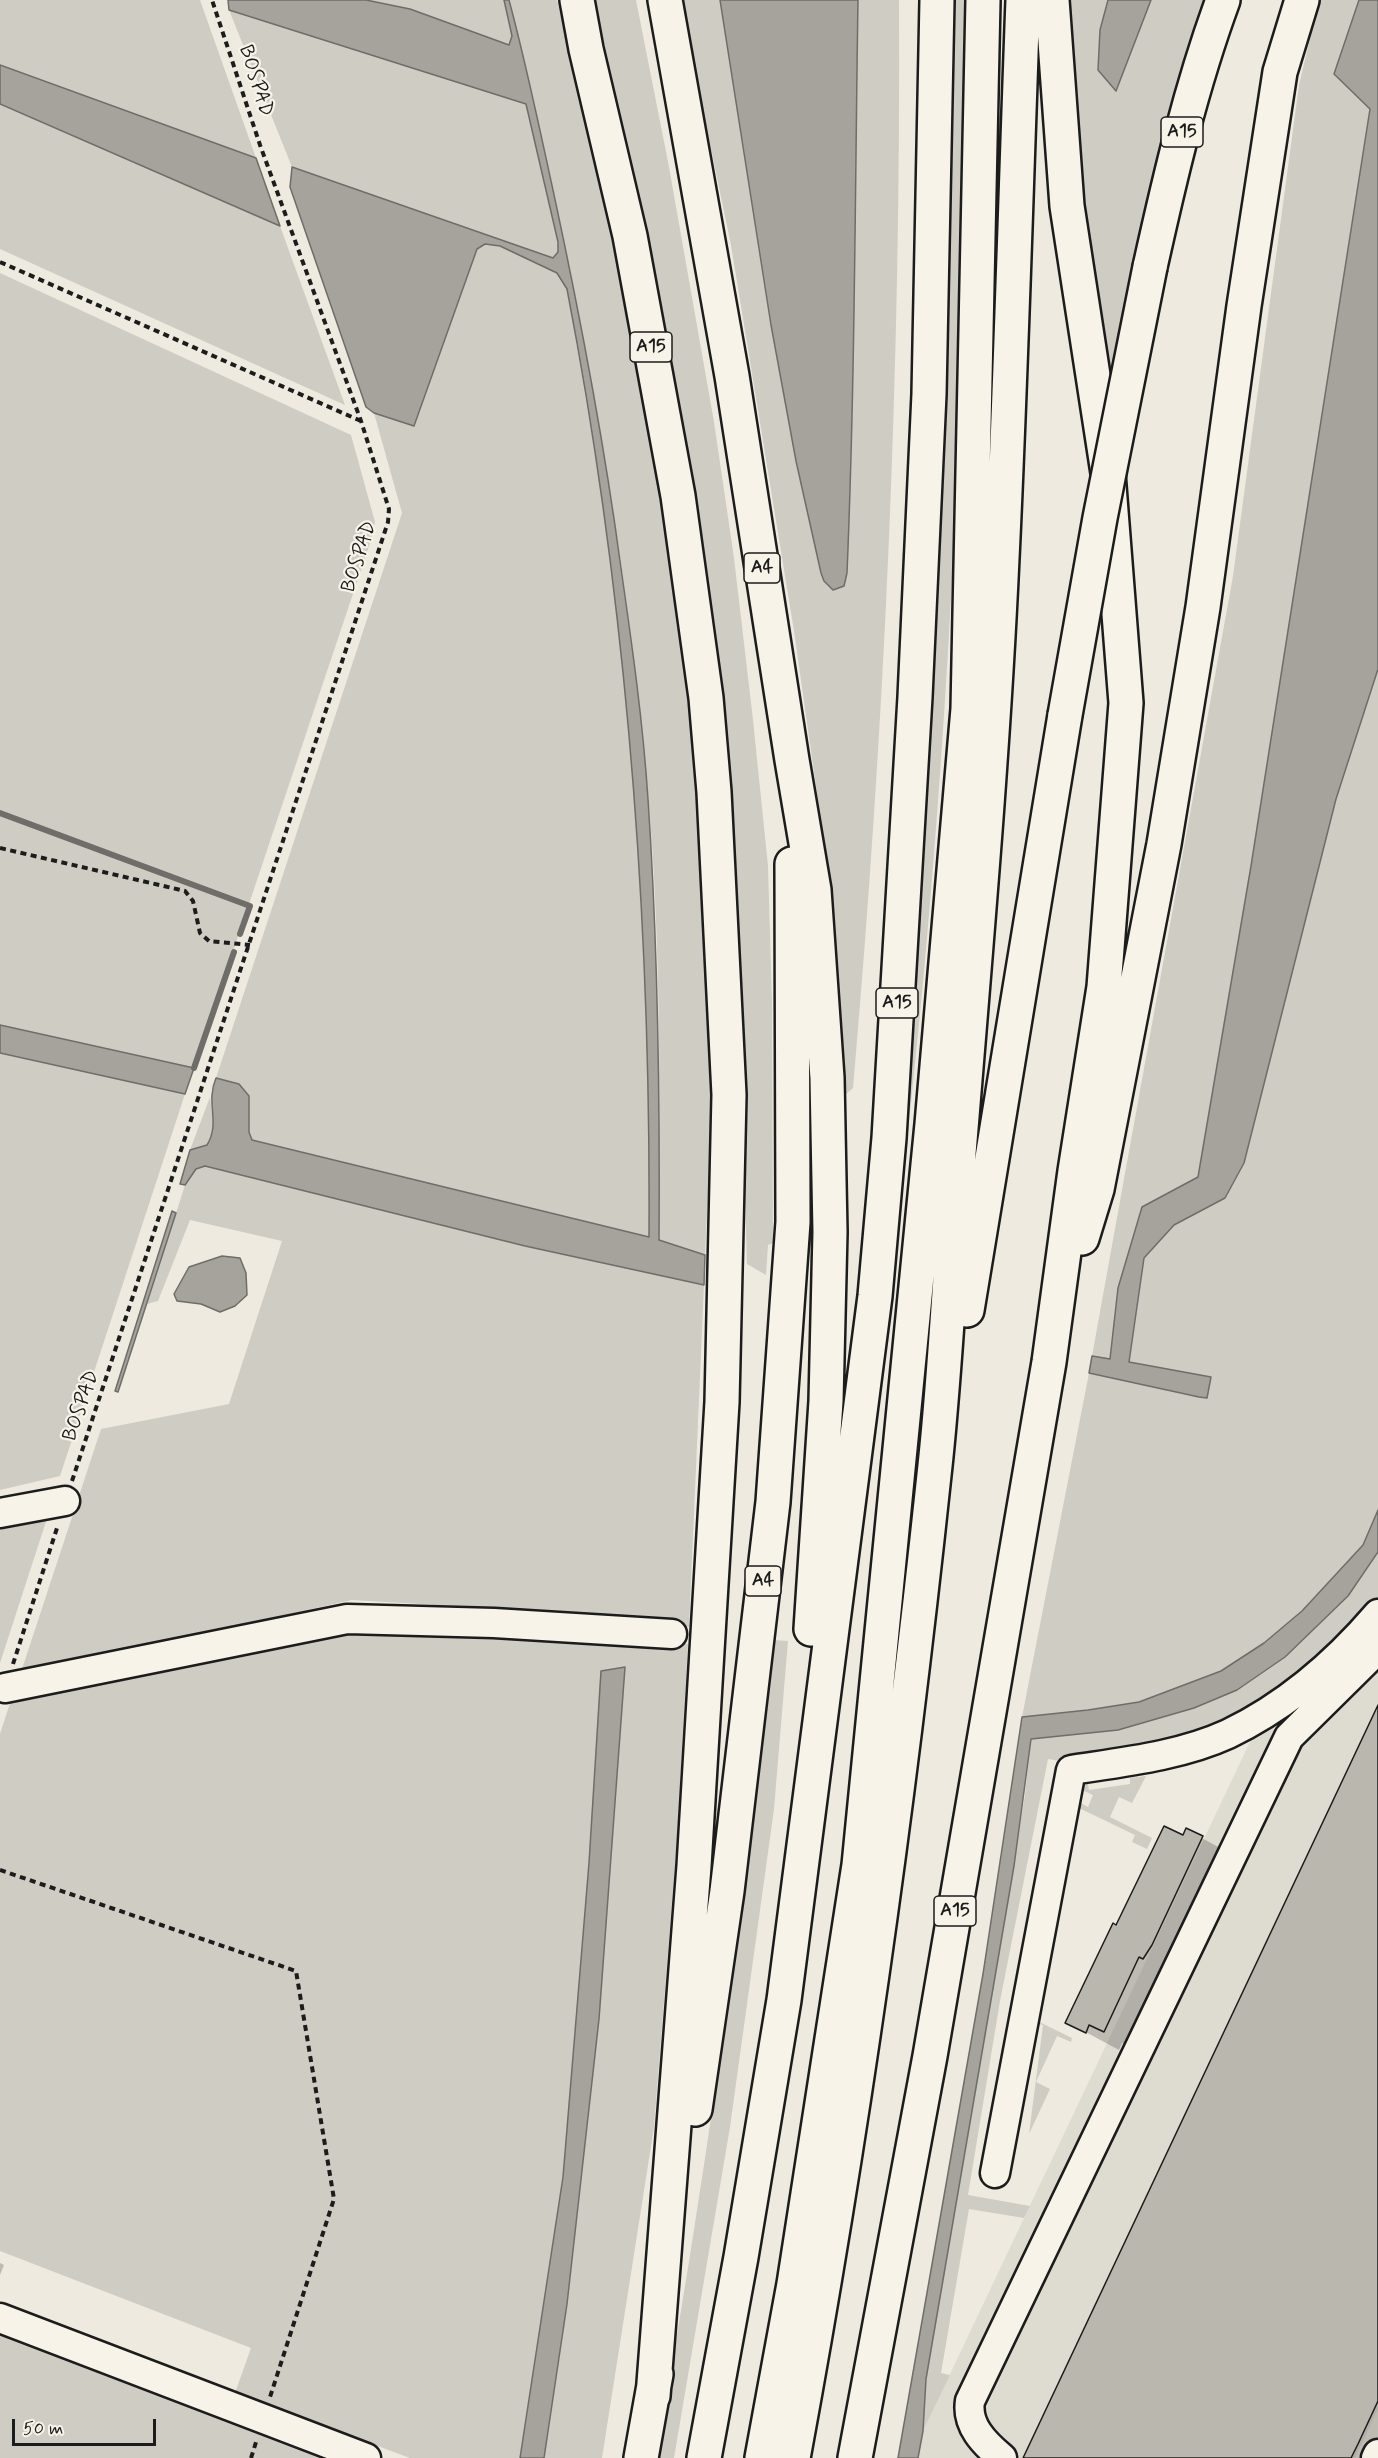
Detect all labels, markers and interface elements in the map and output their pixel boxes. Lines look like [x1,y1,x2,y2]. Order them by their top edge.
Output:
street label: BOSPAD [232,42,278,120]
road number: A15 [1161,117,1203,147]
road number: A15 [630,332,672,362]
street label: BOSPAD [337,518,383,596]
road number: A4 [744,553,780,583]
road number: A15 [876,988,918,1018]
street label: BOSPAD [59,1367,105,1445]
road number: A4 [745,1566,781,1596]
road number: A15 [934,1896,976,1926]
scale bar [15,2407,159,2445]
text: 50 m [23,2417,63,2441]

